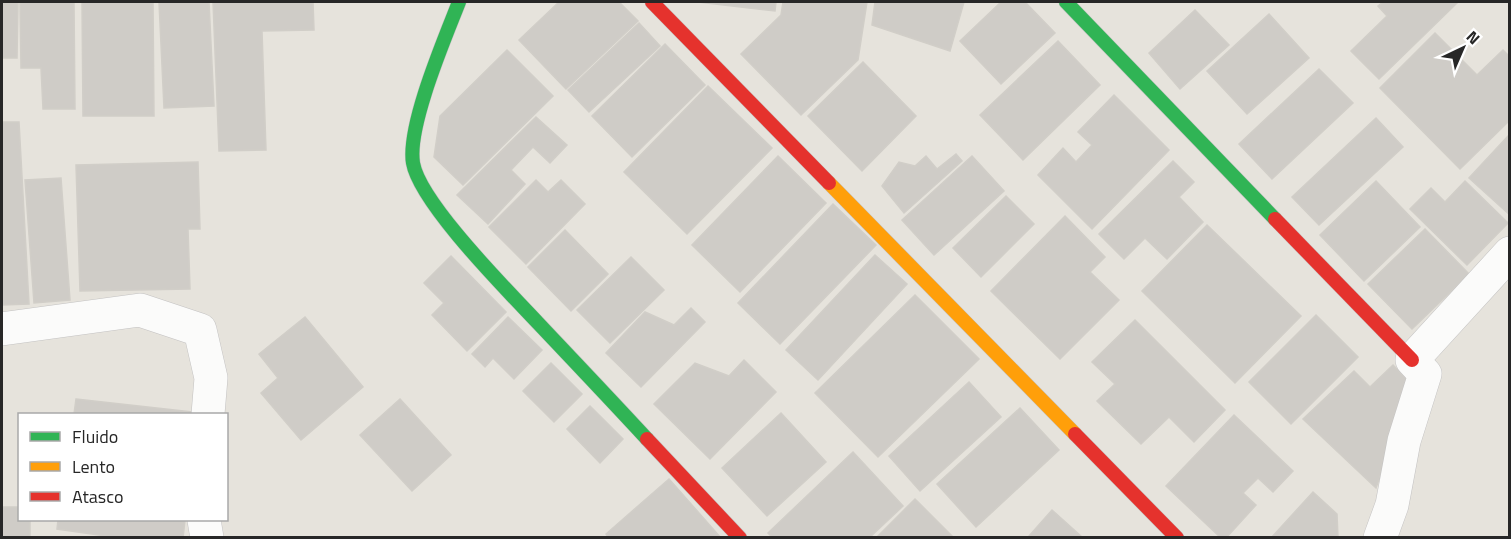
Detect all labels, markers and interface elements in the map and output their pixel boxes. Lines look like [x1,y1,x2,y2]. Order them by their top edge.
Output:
north arrow [1433,18,1493,78]
text: N [1461,25,1486,50]
legend [18,413,228,521]
text: Fluido [72,423,118,450]
text: Lento [72,453,115,480]
text: Atasco [72,483,123,510]

